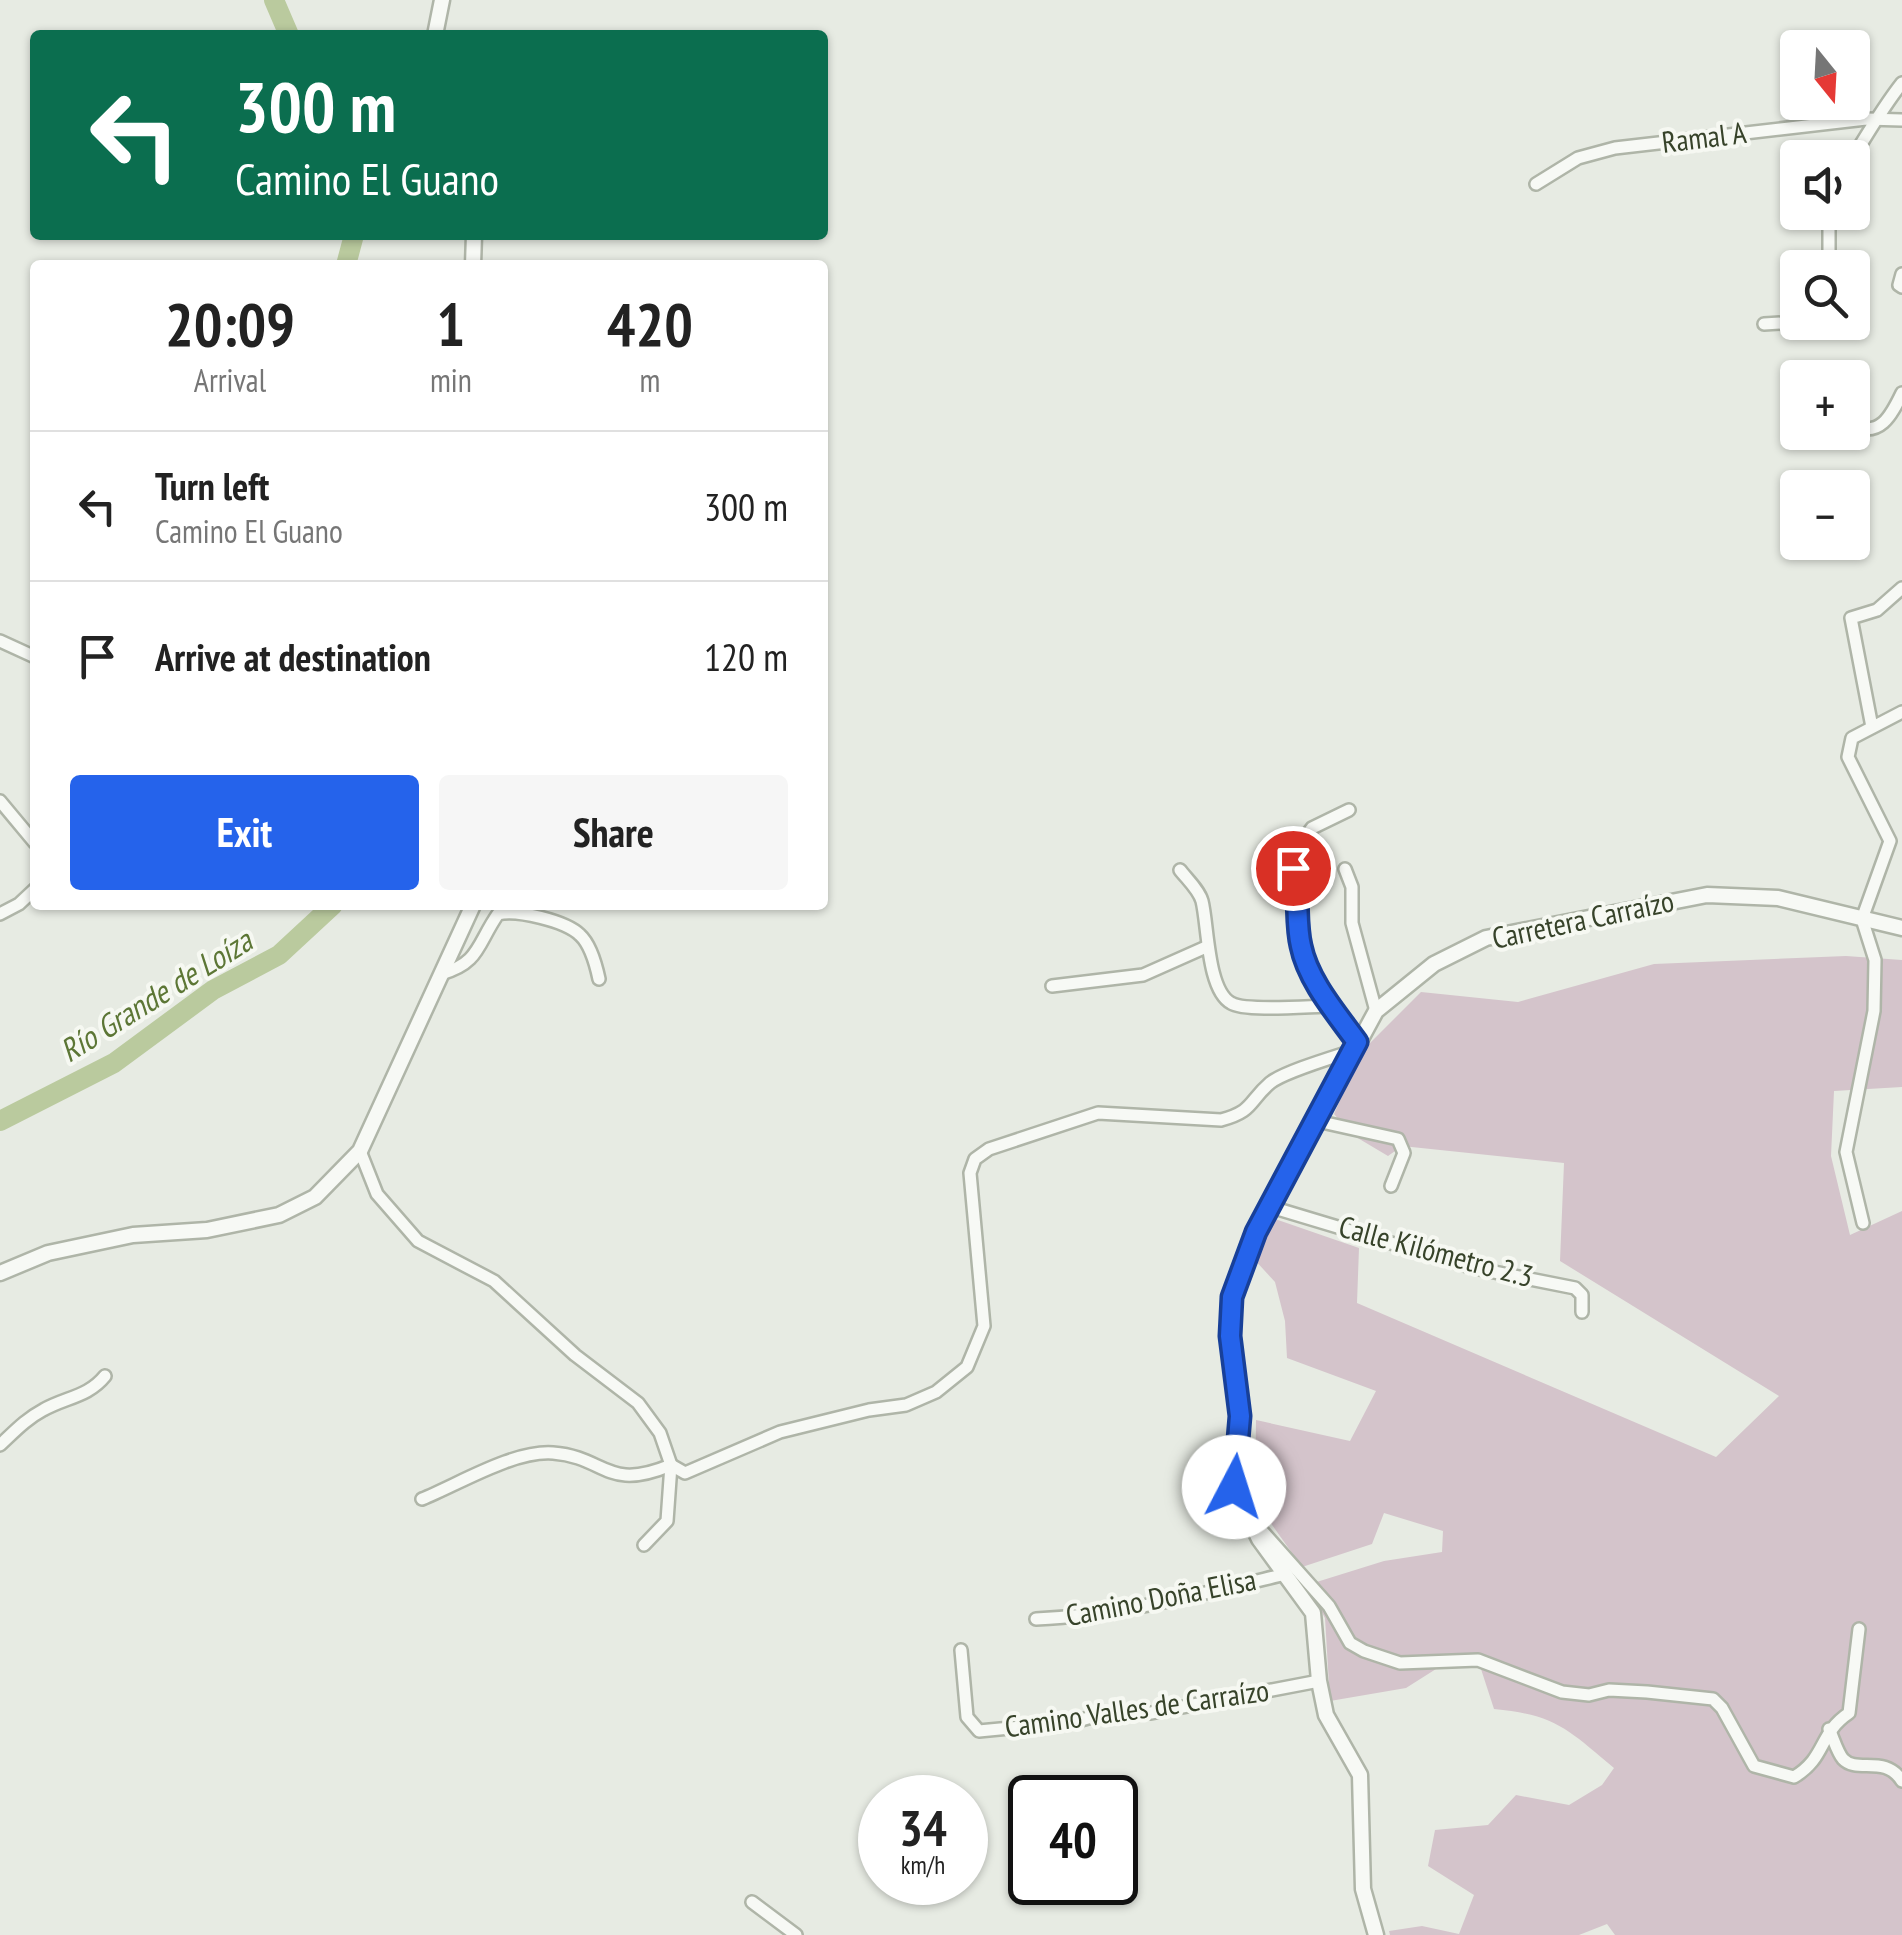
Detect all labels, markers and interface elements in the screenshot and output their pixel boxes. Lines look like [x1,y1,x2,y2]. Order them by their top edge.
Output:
north arrow [1780,30,1870,120]
map controls [1780,30,1870,560]
text: 300 m [235,61,396,151]
icon: left [70,70,200,200]
street label: Ramal A [1659,112,1749,161]
button: sound [1780,140,1870,230]
text: Camino El Guano [235,149,499,207]
button: search [1780,250,1870,340]
text: 20:09 [165,285,295,363]
text: 1 [437,285,465,363]
text: 420 [607,285,693,363]
text: Arrival [194,359,266,401]
text: min [430,359,472,401]
text: m [639,359,660,401]
button: + [1780,360,1870,450]
text: Turn left [155,461,269,510]
button: − [1780,470,1870,560]
icon: left [70,479,125,534]
text: 300 m [704,482,788,531]
text: Camino El Guano [155,510,343,552]
icon: arrive [70,629,125,684]
text: Arrive at destination [155,632,431,681]
text: 120 m [704,632,788,681]
button: Exit [70,775,419,890]
button: Share [439,775,788,890]
pin [1251,826,1336,911]
icon: arrive [1266,841,1321,896]
street label: Carretera Carraízo [1488,880,1677,957]
water label: Río Grande de Loíza [52,918,261,1071]
street label: Calle Kilómetro 2.3 [1335,1206,1538,1295]
position arrow [1182,1435,1286,1539]
street label: Camino Doña Elisa [1062,1559,1259,1634]
street label: Camino Valles de Carraízo [1002,1670,1271,1745]
speed limit sign: 40 [1008,1775,1138,1905]
text: 34 [899,1795,947,1860]
text: km/h [901,1849,945,1881]

